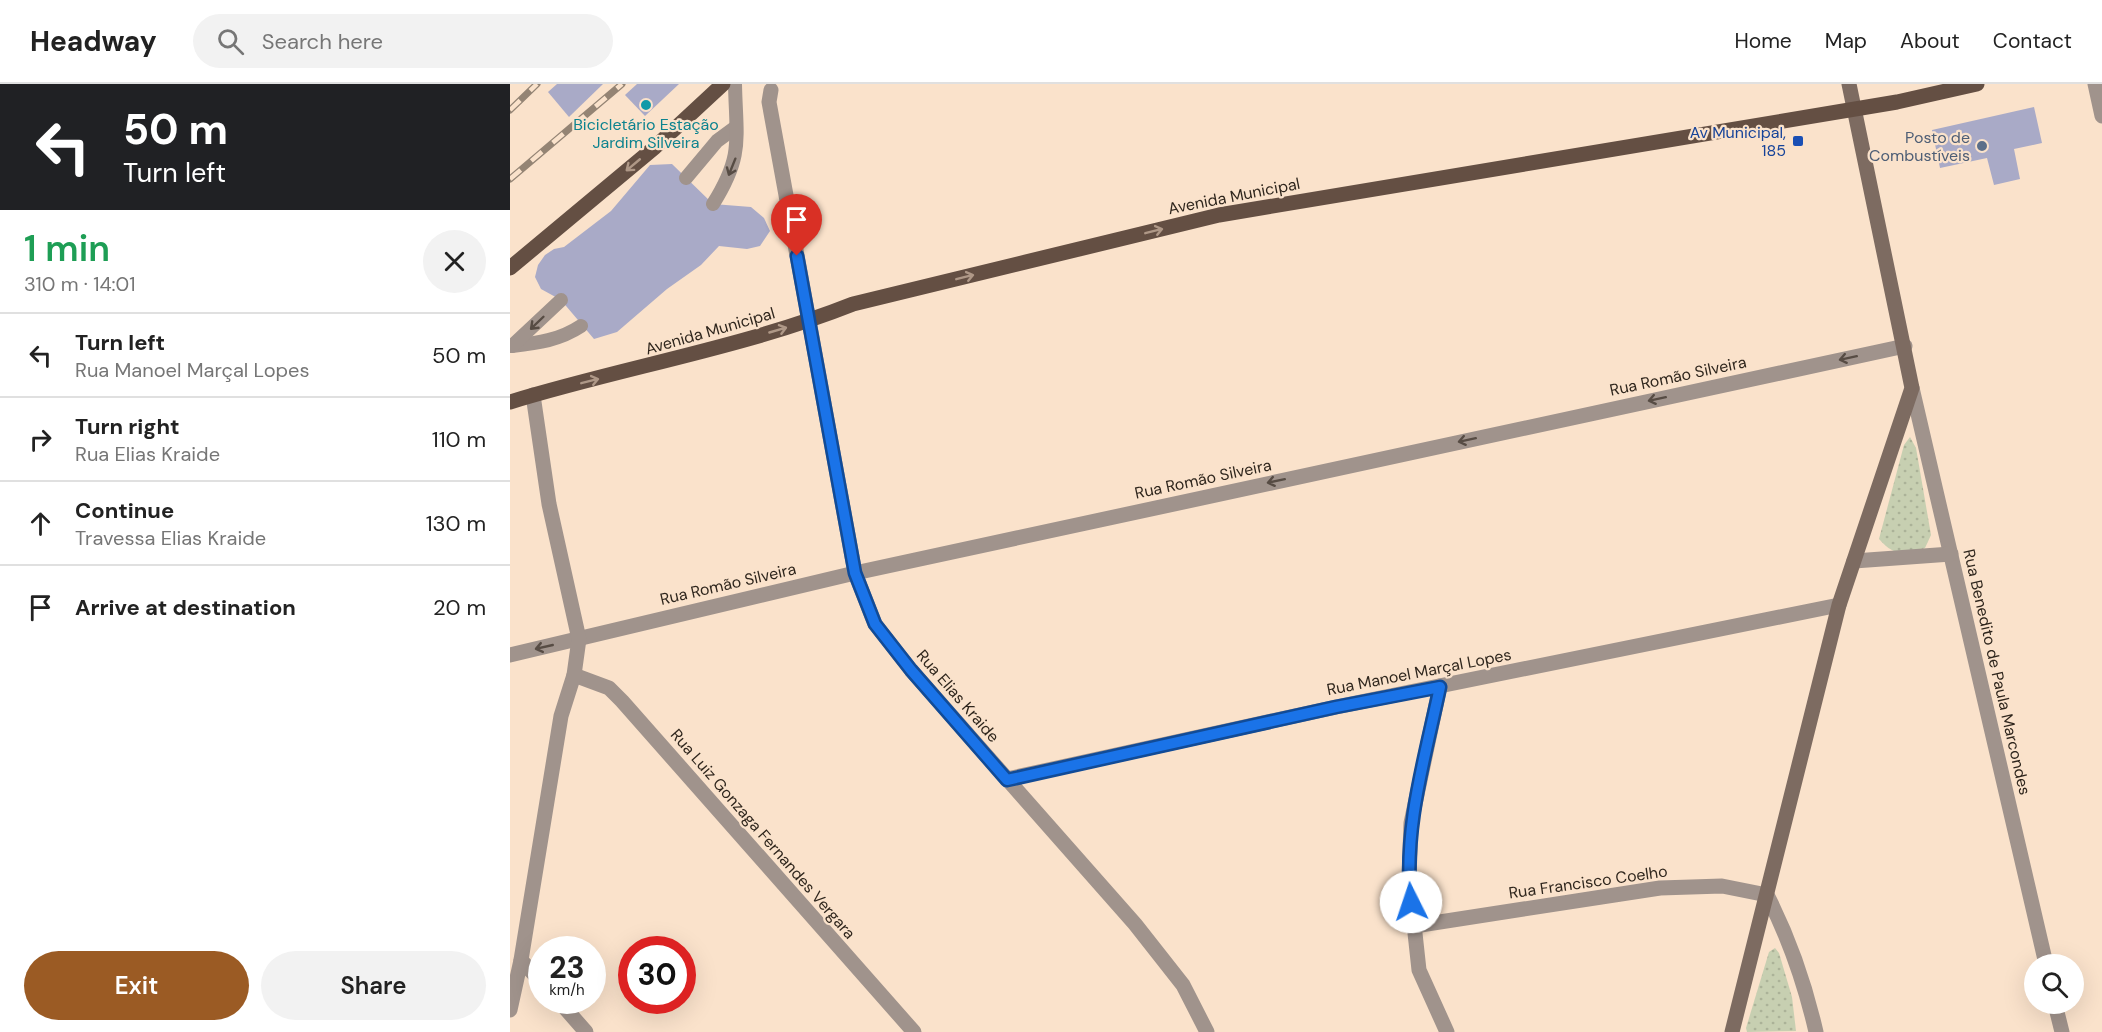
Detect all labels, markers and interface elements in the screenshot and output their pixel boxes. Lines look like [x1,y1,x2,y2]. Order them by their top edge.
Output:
search box [193,14,613,68]
text: Headway [30,23,157,60]
icon: search [214,25,247,58]
text: Search here [262,27,383,56]
text: Home [1734,27,1792,55]
text: Map [1825,27,1867,55]
text: About [1900,27,1960,55]
text: Contact [1993,27,2072,55]
marker: Bicicletário Estação Jardim Silveira [639,98,653,112]
text: 50 m [123,102,228,157]
icon: left [24,108,102,186]
place label: Bicicletário Estação Jardim Silveira [573,114,719,153]
place label: Av Municipal, 185 [1690,122,1786,161]
place label: Posto de Combustíveis [1869,127,1970,166]
marker: Av Municipal, 185 [1791,134,1805,148]
marker: Posto de Combustíveis [1975,139,1989,153]
text: Turn left [123,155,226,190]
one-way arrow [726,157,737,176]
one-way arrow [625,159,641,172]
street label: Avenida Municipal [1166,173,1302,219]
pin [771,194,822,256]
icon: arrive [780,203,813,236]
one-way arrow [1145,224,1164,236]
text: 1 min [24,225,110,272]
button: close [423,230,486,293]
one-way arrow [955,270,974,282]
text: 310 m · 14:01 [24,271,135,297]
street label: Avenida Municipal [643,302,777,360]
one-way arrow [530,316,545,330]
one-way arrow [768,324,787,335]
text: Turn left [75,328,165,357]
icon: left [24,339,57,372]
text: 50 m [432,341,486,370]
street label: Rua Romão Silveira [1608,351,1748,401]
one-way arrow [1839,353,1858,365]
text: Rua Manoel Marçal Lopes [75,357,309,383]
one-way arrow [580,375,599,387]
one-way arrow [1648,394,1668,405]
text: Turn right [75,412,180,441]
icon: right [24,423,57,456]
text: 110 m [432,425,486,454]
one-way arrow [1457,435,1477,446]
text: Rua Elias Kraide [75,441,220,467]
street label: Rua Romão Silveira [1133,454,1273,504]
one-way arrow [1267,476,1286,487]
text: Continue [75,496,174,525]
icon: ahead [24,507,57,540]
text: 130 m [426,509,486,538]
text: Travessa Elias Kraide [75,525,266,551]
street label: Rua Benedito de Paula Marcondes [1958,547,2036,797]
street label: Rua Romão Silveira [658,558,798,610]
icon: arrive [24,591,57,624]
text: Arrive at destination [75,593,296,622]
text: 20 m [433,593,486,622]
one-way arrow [535,641,554,653]
street label: Rua Manoel Marçal Lopes [1325,644,1513,700]
street label: Rua Elias Kraide [912,645,1004,747]
street label: Rua Luiz Gonzaga Fernandes Vergara [666,725,860,943]
street label: Rua Francisco Coelho [1507,860,1669,904]
position arrow [1379,870,1443,934]
speed limit sign: 30 [618,936,696,1014]
text: 23 [549,948,585,987]
button: Exit [24,951,249,1020]
button: Share [261,951,486,1020]
map controls [2024,954,2084,1014]
button: search [2024,954,2084,1014]
text: km/h [549,980,585,1000]

